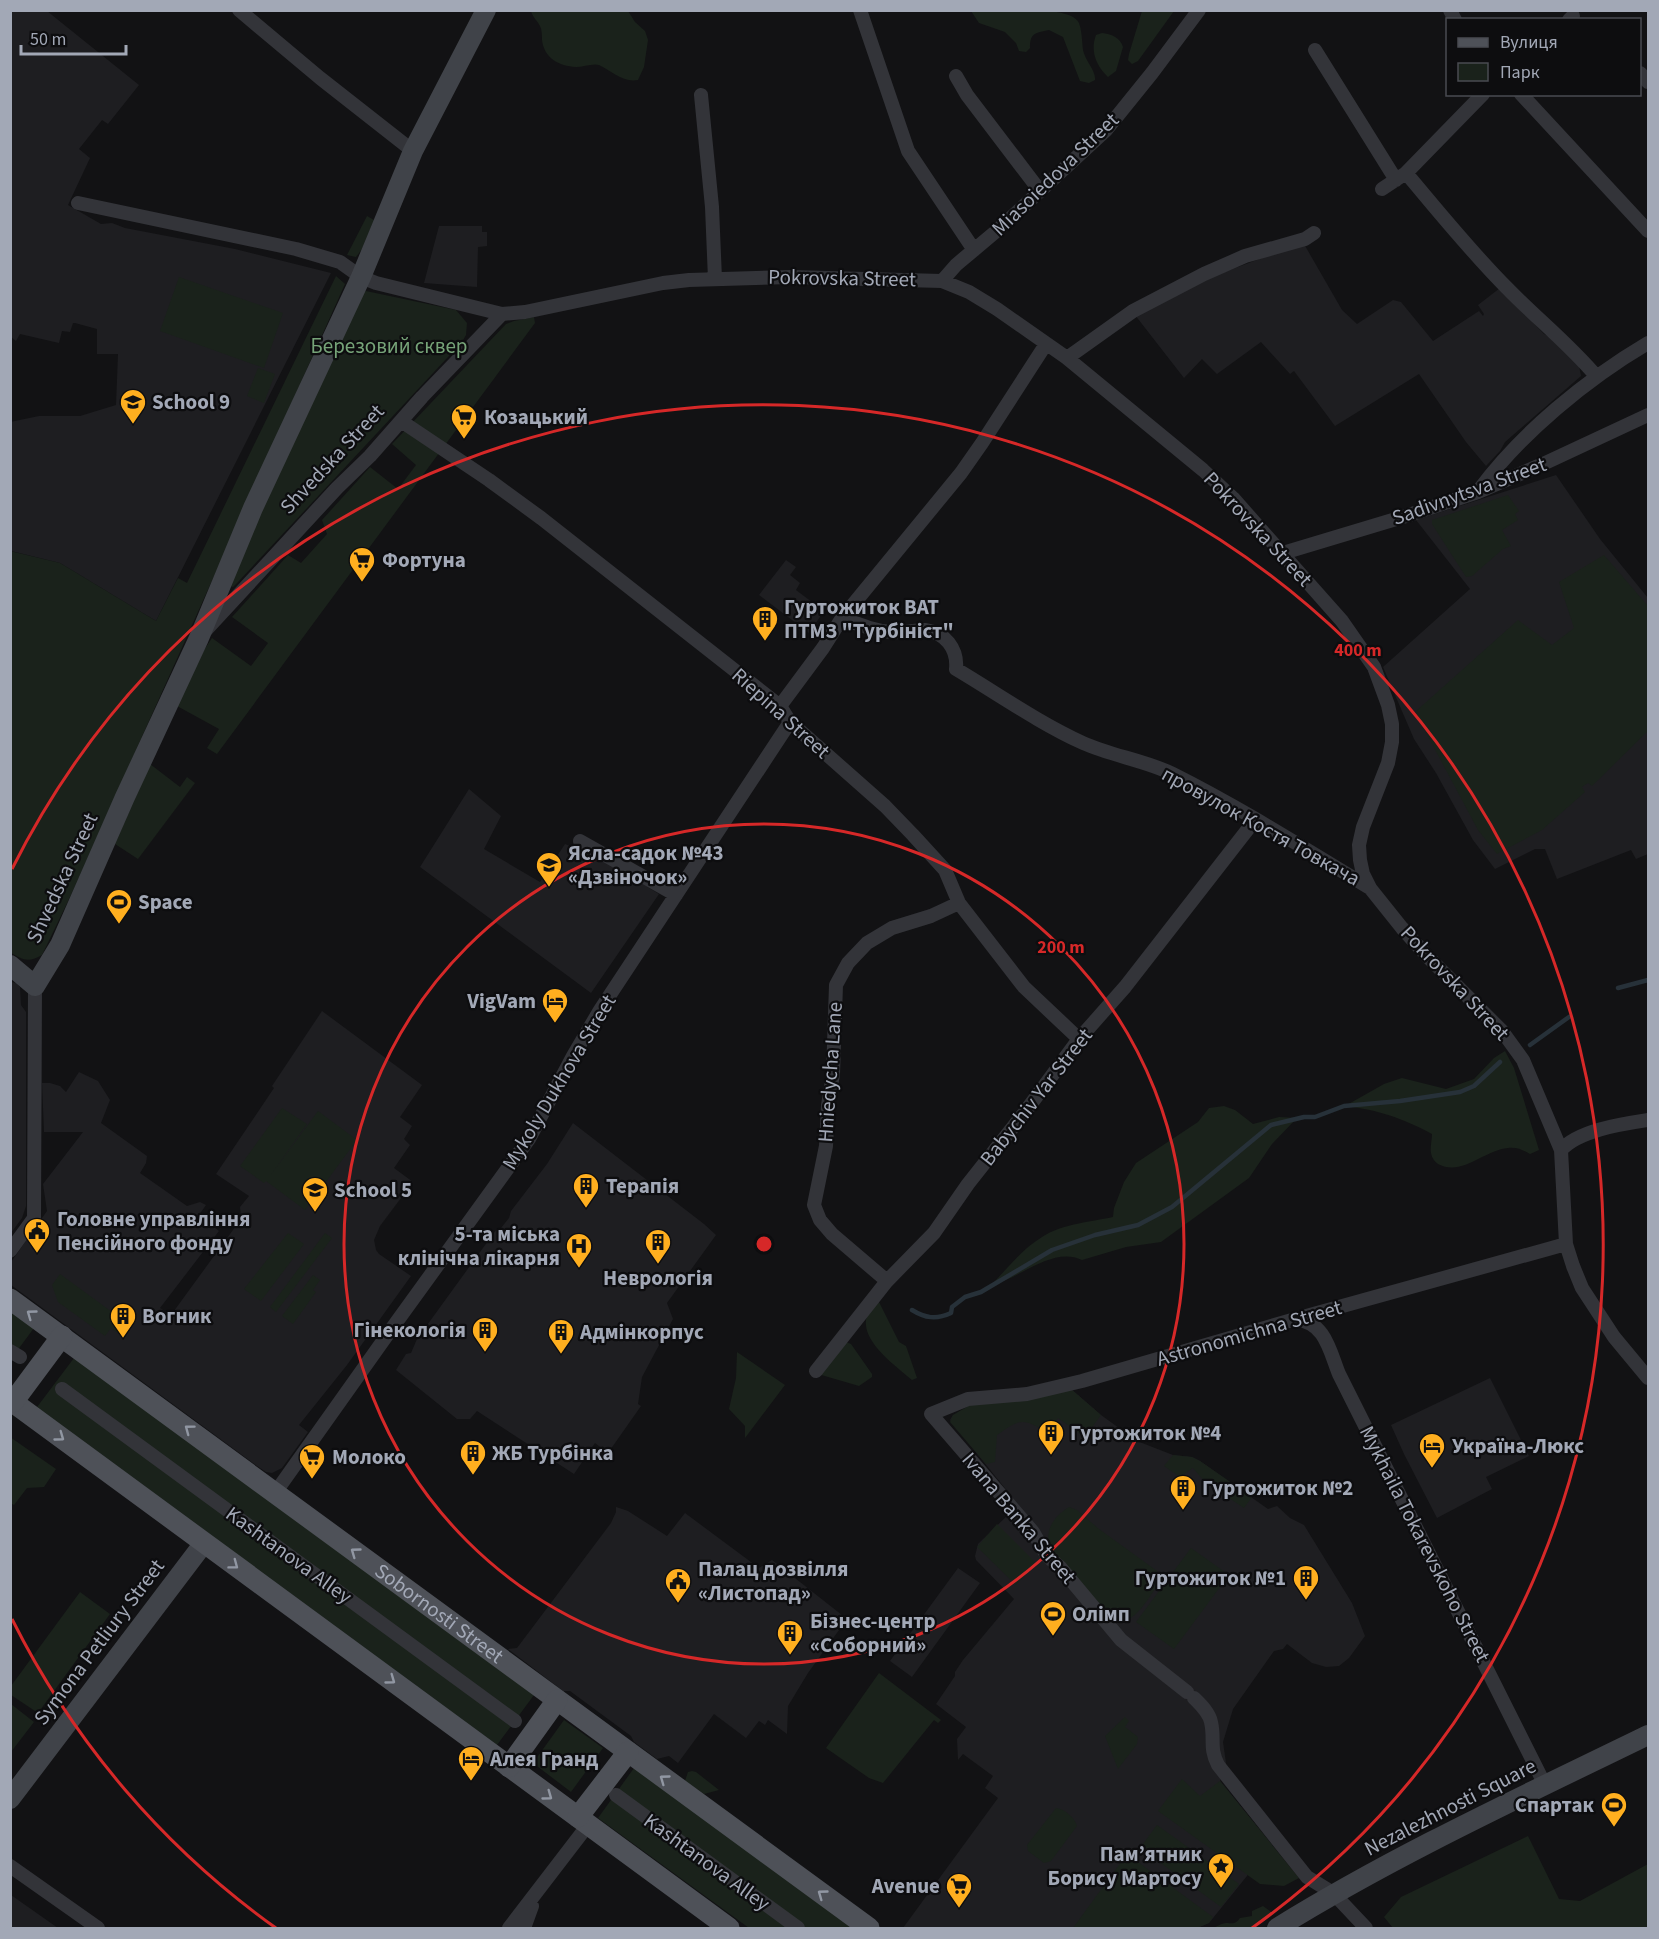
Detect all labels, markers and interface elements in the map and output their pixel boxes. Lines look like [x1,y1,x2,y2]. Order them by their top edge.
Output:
scale bar [21,18,126,56]
legend [1446,18,1641,96]
text: 50 m [30,27,66,52]
text: Вулиця [1500,30,1558,55]
text: Парк [1500,60,1540,85]
street label: Miasoiedova Street [985,105,1125,243]
street label: Pokrovska Street [768,262,916,294]
park label: Березовий сквер [311,331,467,361]
school or university icon: School 9 [118,387,148,425]
place label: School 9 [152,387,230,417]
street label: Shvedska Street [273,397,391,521]
supermarket icon: Козацький [449,402,479,440]
place label: Козацький [484,402,588,432]
street label: Sadivnytsva Street [1388,449,1550,533]
street label: Pokrovska Street [1197,465,1319,593]
supermarket icon: Фортуна [347,545,377,583]
place label: Фортуна [382,545,466,575]
place label: Гуртожиток ВАТ ПТМЗ "Турбініст" [784,592,954,646]
building icon: Гуртожиток ВАТ ПТМЗ "Турбініст" [750,604,780,642]
text: 400 m [1334,638,1382,663]
street label: Riepina Street [725,661,837,765]
street label: провулок Костя Товкача [1156,759,1366,893]
street label: Shvedska Street [19,808,105,948]
place label: Ясла-садок №43 «Дзвіночок» [568,838,724,892]
school or university icon: Ясла-садок №43 «Дзвіночок» [534,850,564,888]
sports icon: Space [104,887,134,925]
place label: Space [138,887,193,917]
street label: Pokrovska Street [1394,919,1516,1047]
text: 200 m [1037,935,1085,960]
place label: VigVam [466,986,536,1016]
hotel icon: VigVam [540,986,570,1024]
street label: Mykoly Dukhova Street [495,989,623,1175]
street label: Hniedycha Lane [810,1001,850,1143]
street label: Babychiv Yar Street [973,1022,1099,1172]
building icon: Терапія [571,1171,601,1209]
place label: Терапія [606,1171,679,1201]
school or university icon: School 5 [300,1175,330,1213]
place label: School 5 [334,1175,412,1205]
place label: Головне управління Пенсійного фонду [57,1204,251,1258]
public building icon: Головне управління Пенсійного фонду [22,1216,52,1254]
place label: 5-та міська клінічна лікарня [398,1219,560,1273]
building icon: Неврологія [643,1227,673,1265]
hospital icon: 5-та міська клінічна лікарня [564,1231,594,1269]
centre of rings [754,1234,774,1254]
place label: Неврологія [603,1263,713,1293]
street label: Astronomichna Street [1153,1292,1345,1374]
building icon: Вогник [108,1301,138,1339]
place label: Вогник [142,1301,212,1331]
one-way arrow [27,1310,38,1321]
place label: Гінекологія [354,1315,466,1345]
building icon: Гінекологія [470,1315,500,1353]
building icon: Адмінкорпус [546,1317,576,1355]
place label: Адмінкорпус [579,1317,704,1347]
building icon: Гуртожиток №4 [1036,1418,1066,1456]
place label: Гуртожиток №4 [1070,1418,1221,1448]
street label: Mykhaila Tokarevskoho Street [1352,1420,1498,1668]
one-way arrow [184,1425,195,1436]
one-way arrow [53,1429,64,1440]
hotel icon: Україна-Люкс [1417,1431,1447,1469]
place label: Україна-Люкс [1452,1431,1584,1461]
building icon: ЖБ Турбінка [458,1438,488,1476]
place label: ЖБ Турбінка [492,1438,614,1468]
supermarket icon: Молоко [297,1442,327,1480]
place label: Молоко [332,1442,406,1472]
street label: Ivana Banka Street [955,1446,1083,1590]
building icon: Гуртожиток №2 [1168,1473,1198,1511]
place label: Гуртожиток №2 [1202,1473,1353,1503]
street label: Kashtanova Alley [220,1499,358,1611]
one-way arrow [350,1548,361,1559]
street label: Symona Petliury Street [26,1553,172,1731]
place label: Палац дозвілля «Листопад» [698,1554,849,1608]
street label: Sobornosti Street [369,1556,510,1671]
one-way arrow [227,1558,238,1569]
place label: Гуртожиток №1 [1135,1563,1286,1593]
building icon: Гуртожиток №1 [1291,1563,1321,1601]
public building icon: Палац дозвілля «Листопад» [663,1566,693,1604]
sports icon: Олімп [1038,1599,1068,1637]
place label: Олімп [1072,1599,1130,1629]
place label: Бізнес-центр «Соборний» [810,1606,936,1660]
building icon: Бізнес-центр «Соборний» [775,1618,805,1656]
one-way arrow [384,1673,395,1684]
hotel icon: Алея Гранд [456,1744,486,1782]
place label: Алея Гранд [489,1744,599,1774]
street label: Nezalezhnosti Square [1359,1751,1541,1863]
one-way arrow [660,1775,671,1786]
one-way arrow [542,1788,553,1799]
place label: Спартак [1515,1790,1594,1820]
sports icon: Спартак [1599,1790,1629,1828]
street label: Kashtanova Alley [638,1806,776,1918]
place label: Пам’ятник Борису Мартосу [1048,1839,1202,1893]
place icon: Пам’ятник Борису Мартосу [1206,1851,1236,1889]
place label: Avenue [871,1871,940,1901]
supermarket icon: Avenue [944,1871,974,1909]
one-way arrow [817,1890,828,1901]

